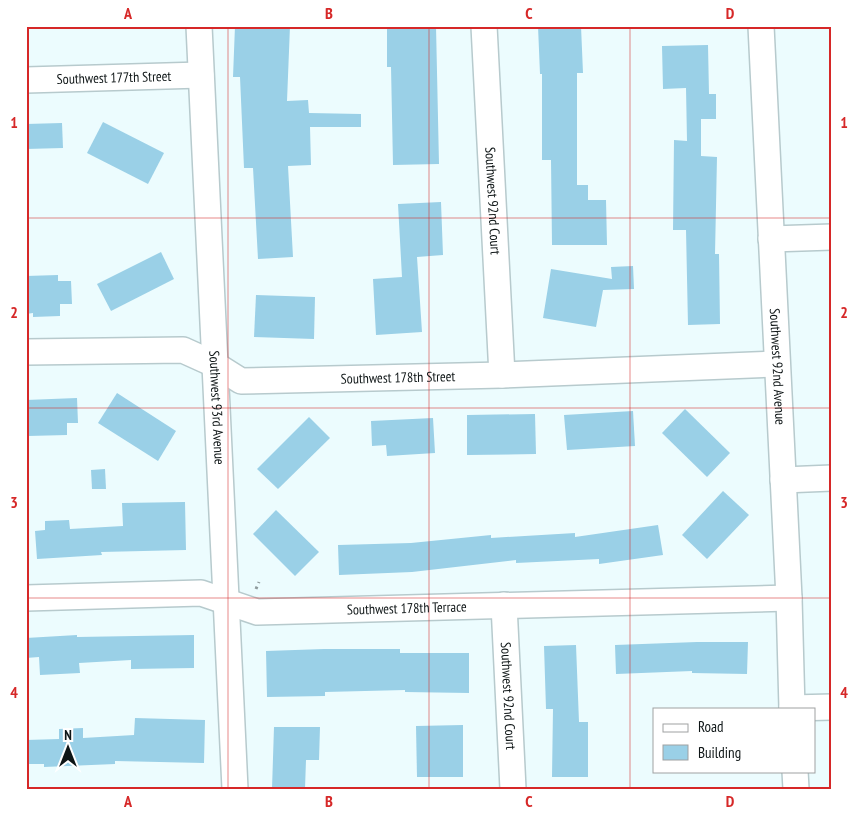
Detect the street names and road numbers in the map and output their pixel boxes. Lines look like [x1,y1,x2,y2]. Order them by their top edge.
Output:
street label: Southwest 177th Street [56,67,172,88]
street label: Southwest 92nd Court [481,147,505,255]
street label: Southwest 92nd Avenue [766,308,790,425]
street label: Southwest 93rd Avenue [205,350,229,465]
street label: Southwest 178th Street [341,367,456,388]
street label: Southwest 178th Terrace [347,597,467,619]
street label: Southwest 92nd Court [497,642,520,750]

